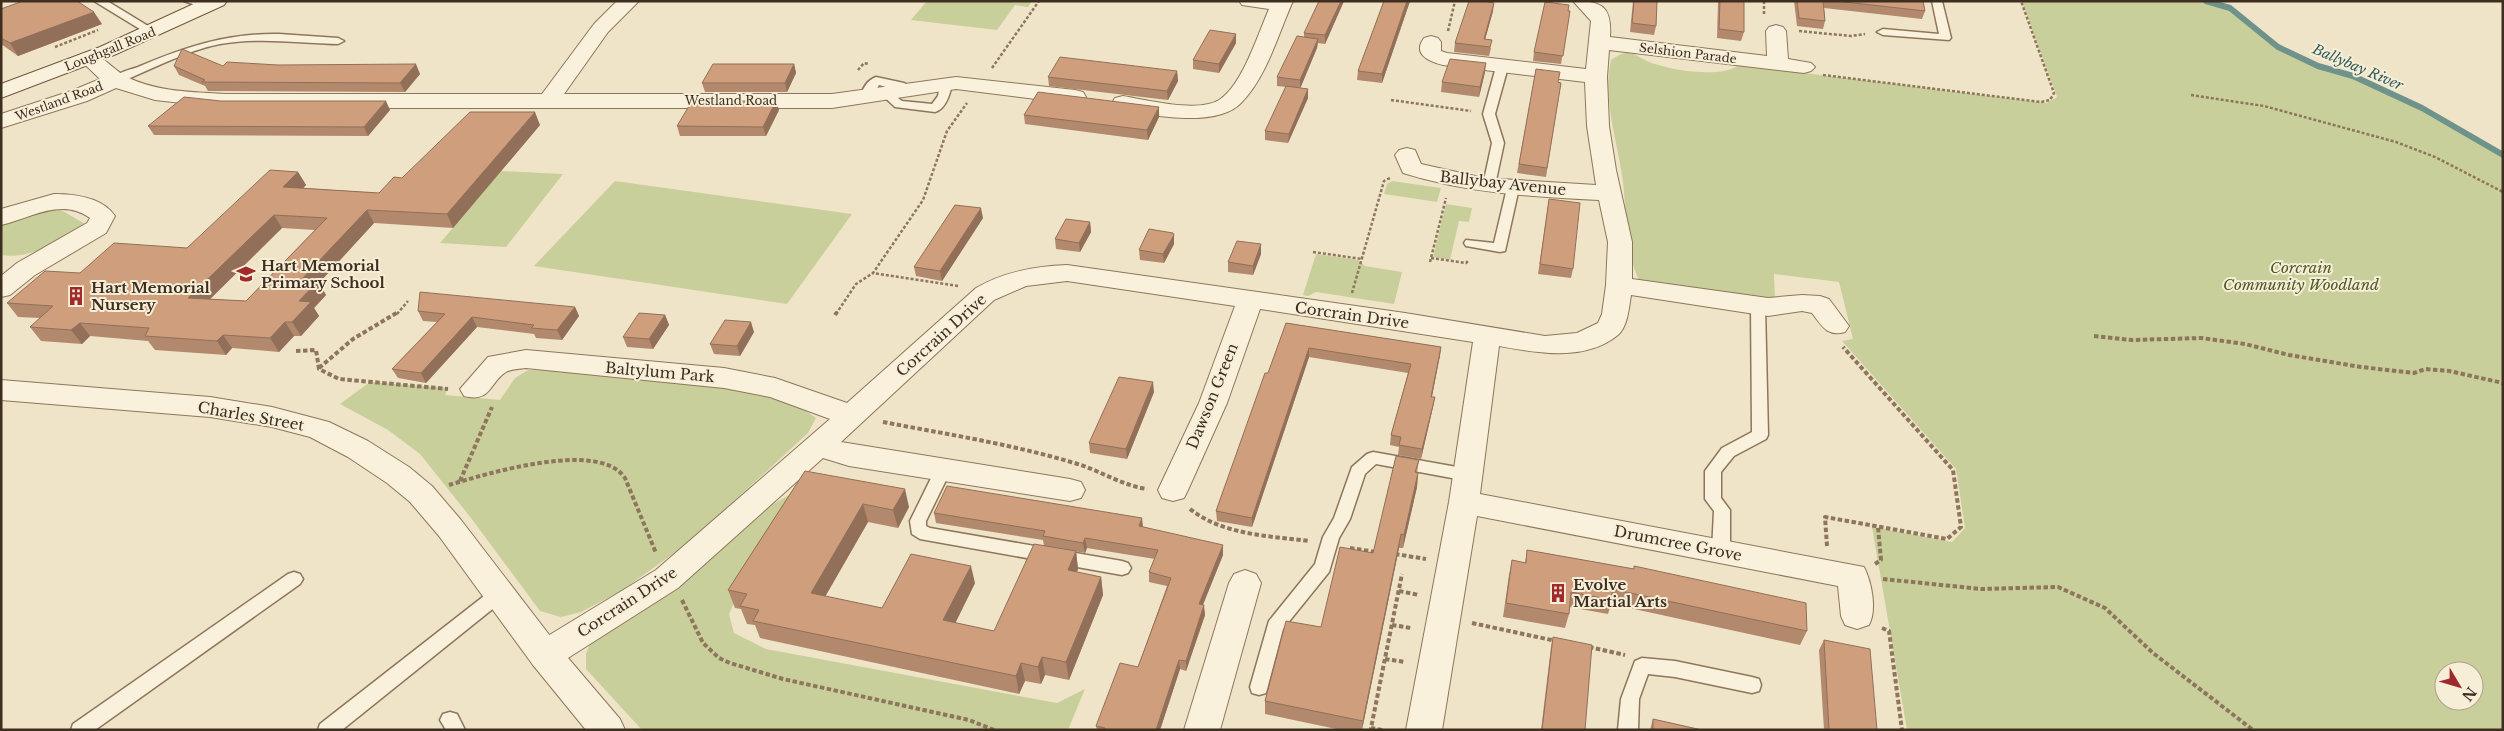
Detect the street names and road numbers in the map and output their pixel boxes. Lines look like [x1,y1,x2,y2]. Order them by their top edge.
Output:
street label: Loughgall Road [62,24,158,74]
street label: Selshion Parade [1638,40,1738,66]
street label: Westland Road [12,78,105,124]
street label: Westland Road [684,93,777,108]
street label: Ballybay Avenue [1439,167,1567,199]
street label: Corcrain Drive [892,289,990,381]
street label: Corcrain Drive [1294,298,1410,332]
street label: Dawson Green [1182,340,1242,452]
street label: Baltylum Park [604,358,716,386]
street label: Charles Street [196,397,306,435]
street label: Drumcree Grove [1612,521,1744,565]
street label: Corcrain Drive [574,563,680,641]

